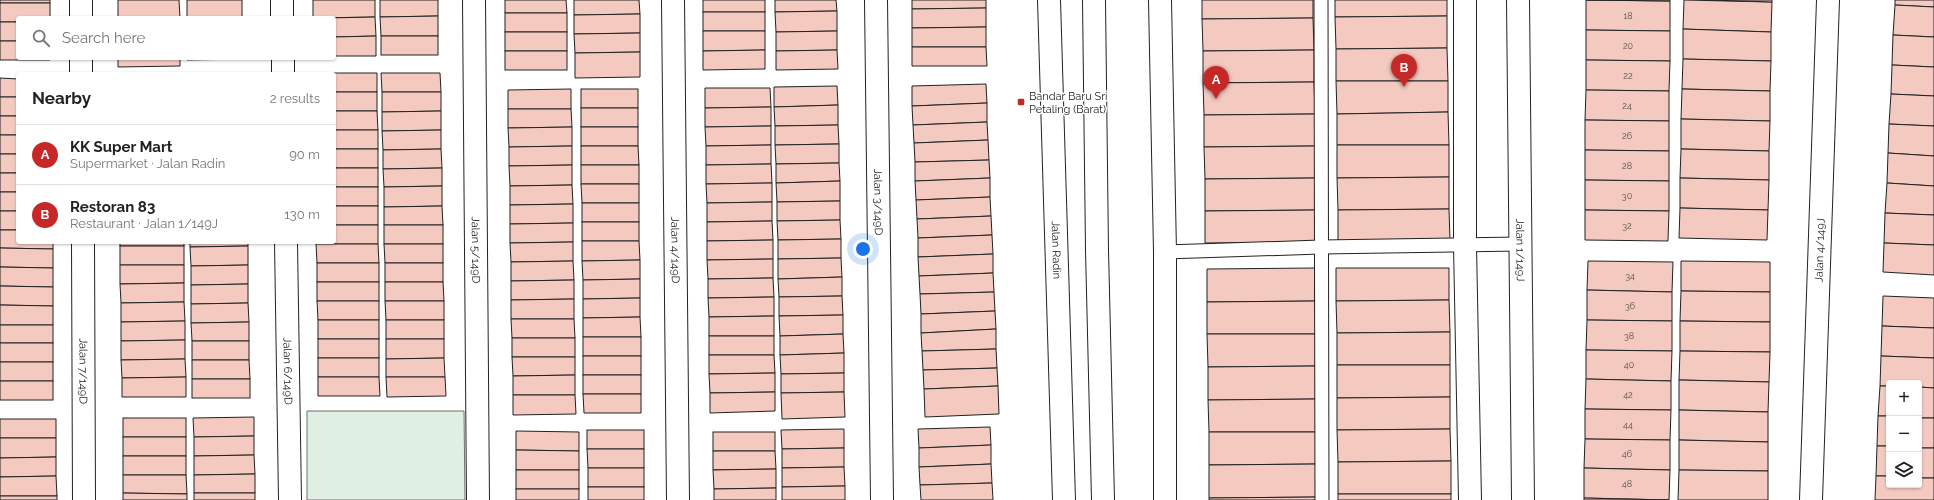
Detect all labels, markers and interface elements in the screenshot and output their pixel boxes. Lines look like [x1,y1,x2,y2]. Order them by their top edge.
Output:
house number: 18 [1623,11,1633,21]
search box [16,16,336,60]
icon: search [30,27,52,49]
text: Search here [62,29,145,47]
house number: 20 [1623,41,1634,51]
pin: B [1391,54,1417,87]
pin: A [1203,66,1229,99]
house number: 22 [1623,71,1633,81]
text: Nearby [32,88,91,108]
place label: Bandar Baru Sri Petaling (Barat) [1029,90,1107,116]
text: 2 results [270,91,320,106]
marker: Bandar Baru Sri Petaling (Barat) [1016,97,1026,107]
house number: 24 [1622,101,1632,111]
house number: 26 [1622,131,1633,141]
text: KK Super Mart [70,138,173,156]
text: A [41,147,49,162]
text: 90 m [289,147,320,162]
text: Supermarket · Jalan Radin [70,156,225,171]
house number: 28 [1622,161,1632,171]
street label: Jalan 3/149D [872,169,885,236]
house number: 30 [1622,191,1633,201]
text: Restoran 83 [70,198,155,216]
text: B [41,207,49,222]
text: 130 m [284,207,320,222]
text: Restaurant · Jalan 1/149J [70,216,218,231]
street label: Jalan 5/149D [469,216,483,284]
street label: Jalan 4/149D [669,216,682,284]
street label: Jalan 1/149J [1514,218,1527,282]
street label: Jalan 4/149J [1812,218,1827,283]
street label: Jalan Radin [1049,221,1064,279]
house number: 32 [1622,221,1632,231]
your location [853,239,873,259]
house number: 34 [1625,271,1635,281]
house number: 36 [1625,301,1636,311]
house number: 38 [1624,331,1634,341]
street label: Jalan 6/149D [281,337,295,405]
street label: Jalan 7/149D [77,338,90,404]
house number: 40 [1624,360,1635,370]
map controls [1886,380,1922,488]
button: + [1886,380,1922,416]
house number: 42 [1623,390,1633,400]
button: − [1886,416,1922,452]
house number: 44 [1623,420,1633,430]
house number: 46 [1622,449,1633,459]
button: layers [1886,452,1922,488]
house number: 48 [1622,479,1632,489]

